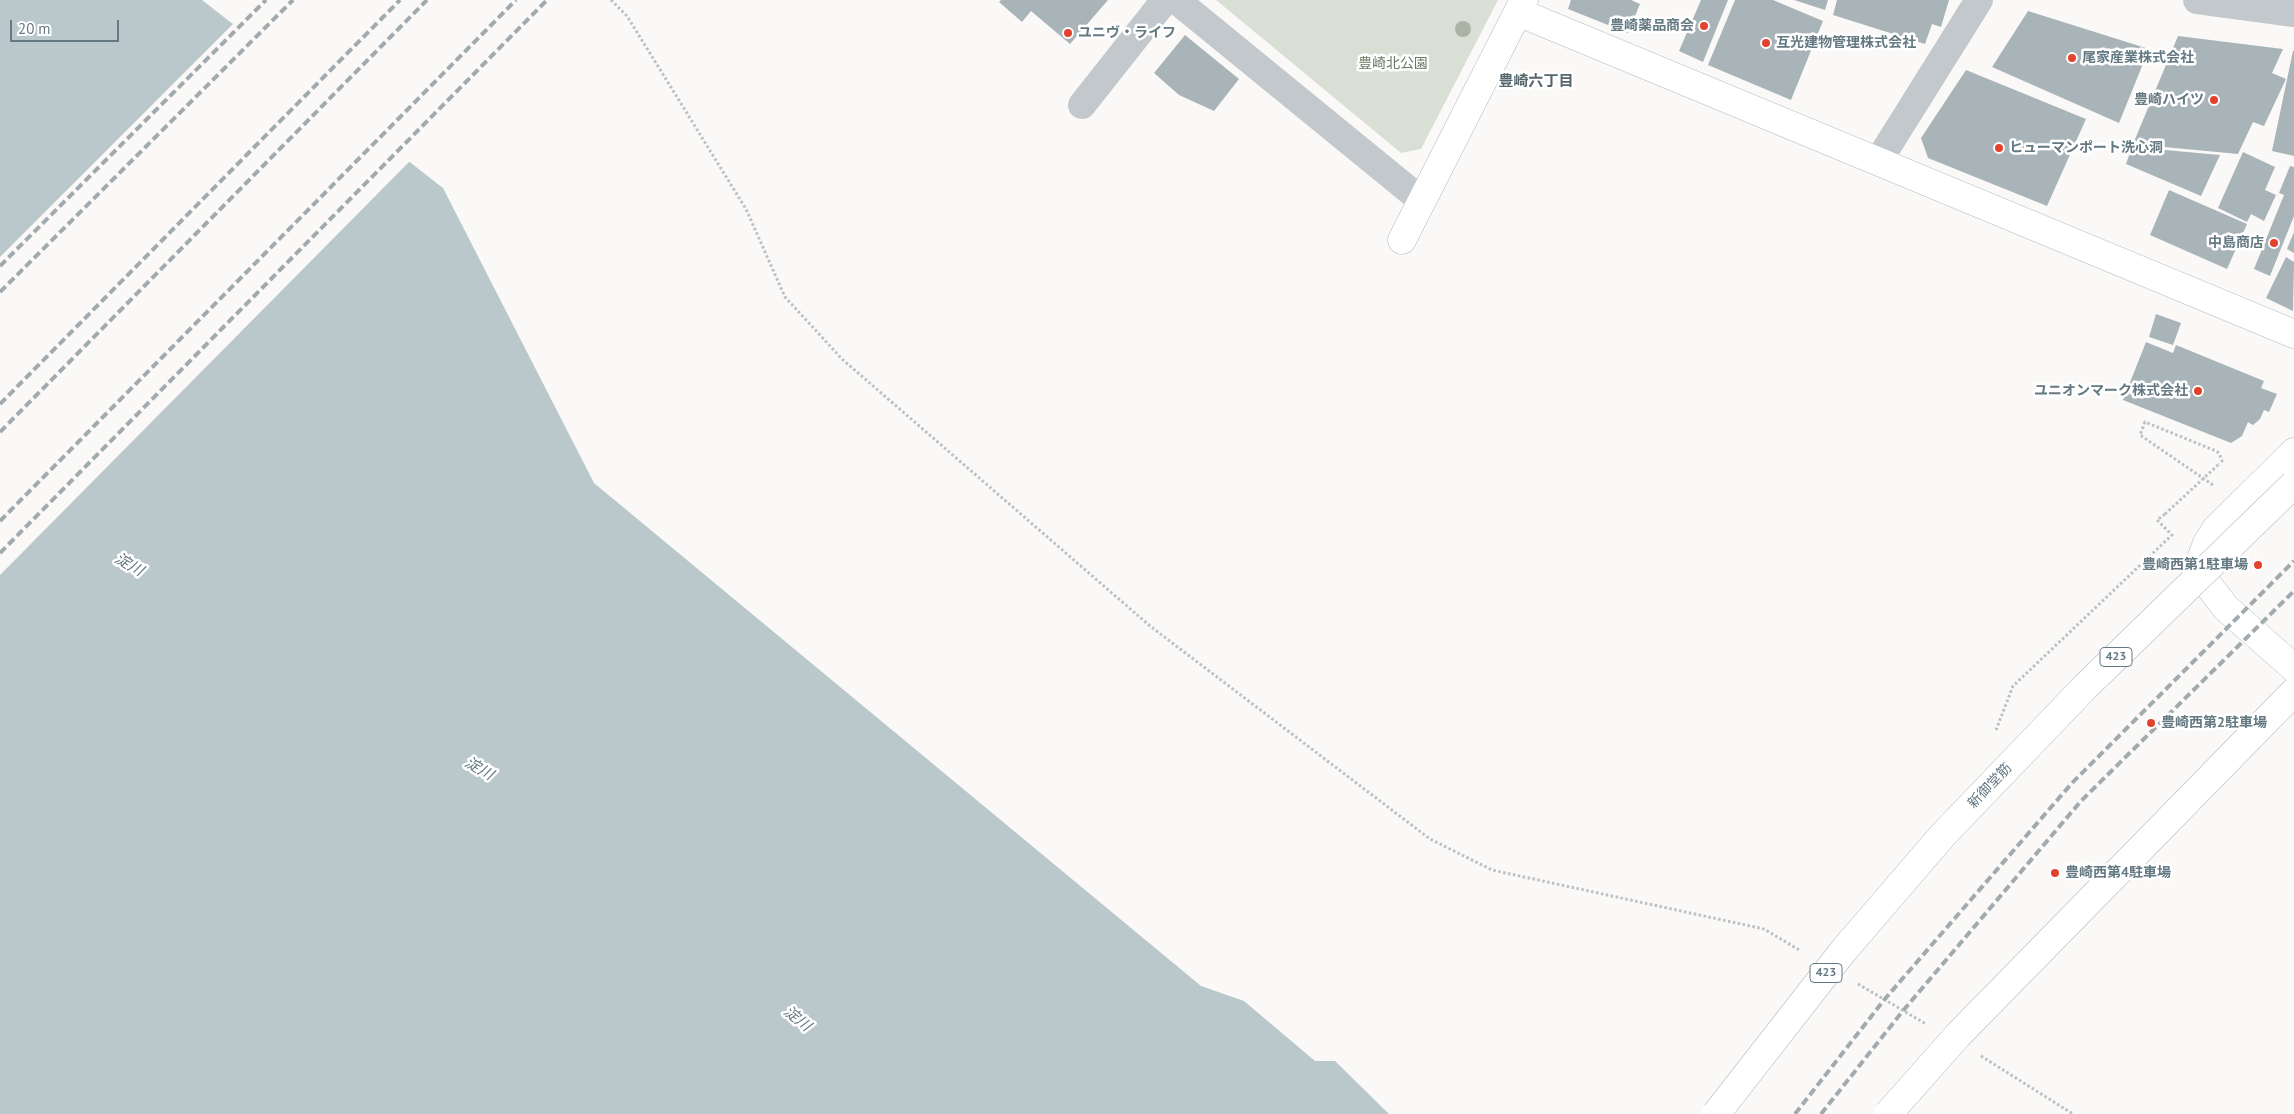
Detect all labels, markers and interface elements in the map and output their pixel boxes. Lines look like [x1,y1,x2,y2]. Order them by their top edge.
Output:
scale bar [12,10,121,42]
place label: 豊崎薬品商会 [1610,18,1694,34]
text: 20 m [18,19,51,38]
marker: 豊崎薬品商会 [1698,20,1710,32]
place label: ユニヴ・ライフ [1078,25,1176,41]
marker: ユニヴ・ライフ [1062,27,1074,39]
place label: 互光建物管理株式会社 [1776,35,1916,51]
marker: 互光建物管理株式会社 [1760,37,1772,49]
place label: 尾家産業株式会社 [2082,50,2194,66]
marker: 尾家産業株式会社 [2066,52,2078,64]
park label: 豊崎北公園 [1358,56,1428,72]
district label: 豊崎六丁目 [1499,73,1573,91]
place label: 豊崎ハイツ [2134,92,2204,108]
marker: 豊崎ハイツ [2208,94,2220,106]
place label: ヒューマンポート洗心洞 [2009,140,2163,156]
marker: ヒューマンポート洗心洞 [1993,142,2005,154]
place label: 中島商店 [2208,235,2264,251]
marker: 中島商店 [2268,237,2280,249]
place label: ユニオンマーク株式会社 [2034,383,2188,399]
marker: ユニオンマーク株式会社 [2192,385,2204,397]
water label: 淀川 [112,550,146,580]
place label: 豊崎西第1駐車場 [2142,557,2248,573]
marker: 豊崎西第1駐車場 [2252,559,2264,571]
road number: 423 [2100,648,2132,666]
place label: 豊崎西第2駐車場 [2161,715,2267,731]
marker: 豊崎西第2駐車場 [2145,717,2157,729]
water label: 淀川 [462,754,496,784]
street label: 新御堂筋 [1965,760,2015,812]
place label: 豊崎西第4駐車場 [2065,865,2171,881]
marker: 豊崎西第4駐車場 [2049,867,2061,879]
road number: 423 [1810,964,1842,982]
water label: 淀川 [780,1003,814,1035]

